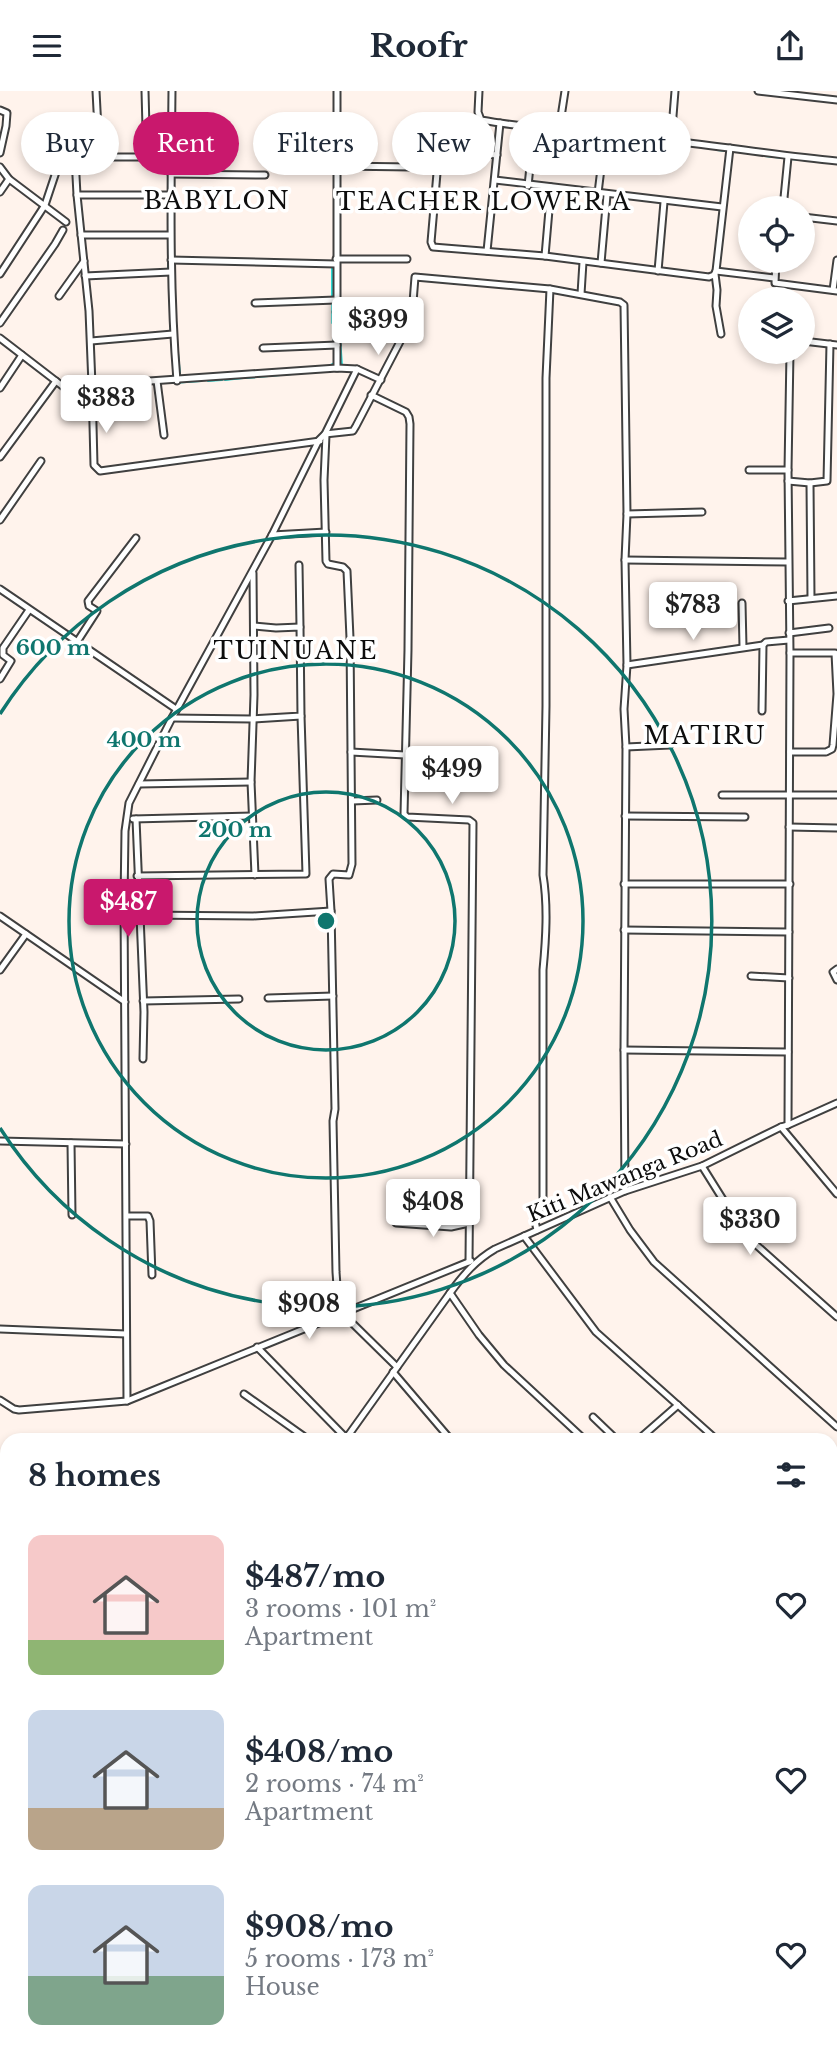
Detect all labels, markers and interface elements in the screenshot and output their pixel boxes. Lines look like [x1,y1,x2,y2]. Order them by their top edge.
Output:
text: Roofr [369,26,468,66]
icon: menu [28,27,66,65]
icon: share [771,27,809,65]
chip: Buy [21,112,119,175]
chip: Rent [133,112,239,175]
chip: Filters [253,112,378,175]
chip: New [392,112,495,175]
chip: Apartment [509,112,691,175]
district label: BABYLON [143,186,291,215]
district label: TEACHER LOWER A [336,187,632,216]
map controls [738,196,815,364]
button: locate [738,196,815,273]
button: layers [738,287,815,364]
pin: $399 [337,297,419,357]
text: $399 [348,306,408,334]
pin: $383 [65,375,147,435]
text: $383 [77,384,135,412]
pin: $783 [652,582,734,642]
text: $783 [665,591,721,619]
text: 600 m [16,635,90,661]
district label: TUINUANE [214,636,378,665]
district label: MATIRU [643,721,767,750]
text: 400 m [107,727,181,753]
pin: $499 [411,747,493,806]
text: $499 [421,755,483,783]
text: 200 m [198,817,272,843]
pin: $487 [87,879,169,939]
text: $487 [100,888,156,916]
centre of rings [314,909,338,933]
street label: Kiti Mawanga Road [524,1126,726,1228]
pin: $408 [392,1179,474,1239]
text: $408 [402,1188,464,1216]
pin: $330 [709,1197,791,1257]
text: $330 [719,1206,781,1234]
pin: $908 [268,1281,350,1341]
text: $908 [278,1290,340,1318]
icon: filters [772,1456,810,1494]
text: 8 homes [28,1457,161,1494]
text: $487/mo [245,1558,385,1595]
icon: home [84,1563,168,1647]
icon: heart [772,1586,810,1624]
text: 3 rooms · 101 m² [245,1595,436,1623]
text: Apartment [245,1623,373,1651]
text: $408/mo [245,1733,393,1770]
icon: home [84,1738,168,1822]
icon: heart [772,1761,810,1799]
text: 2 rooms · 74 m² [245,1770,424,1798]
text: Apartment [245,1798,373,1826]
text: $908/mo [245,1908,394,1945]
icon: home [84,1913,168,1997]
icon: heart [772,1936,810,1974]
text: 5 rooms · 173 m² [245,1945,434,1973]
text: House [245,1973,320,2001]

